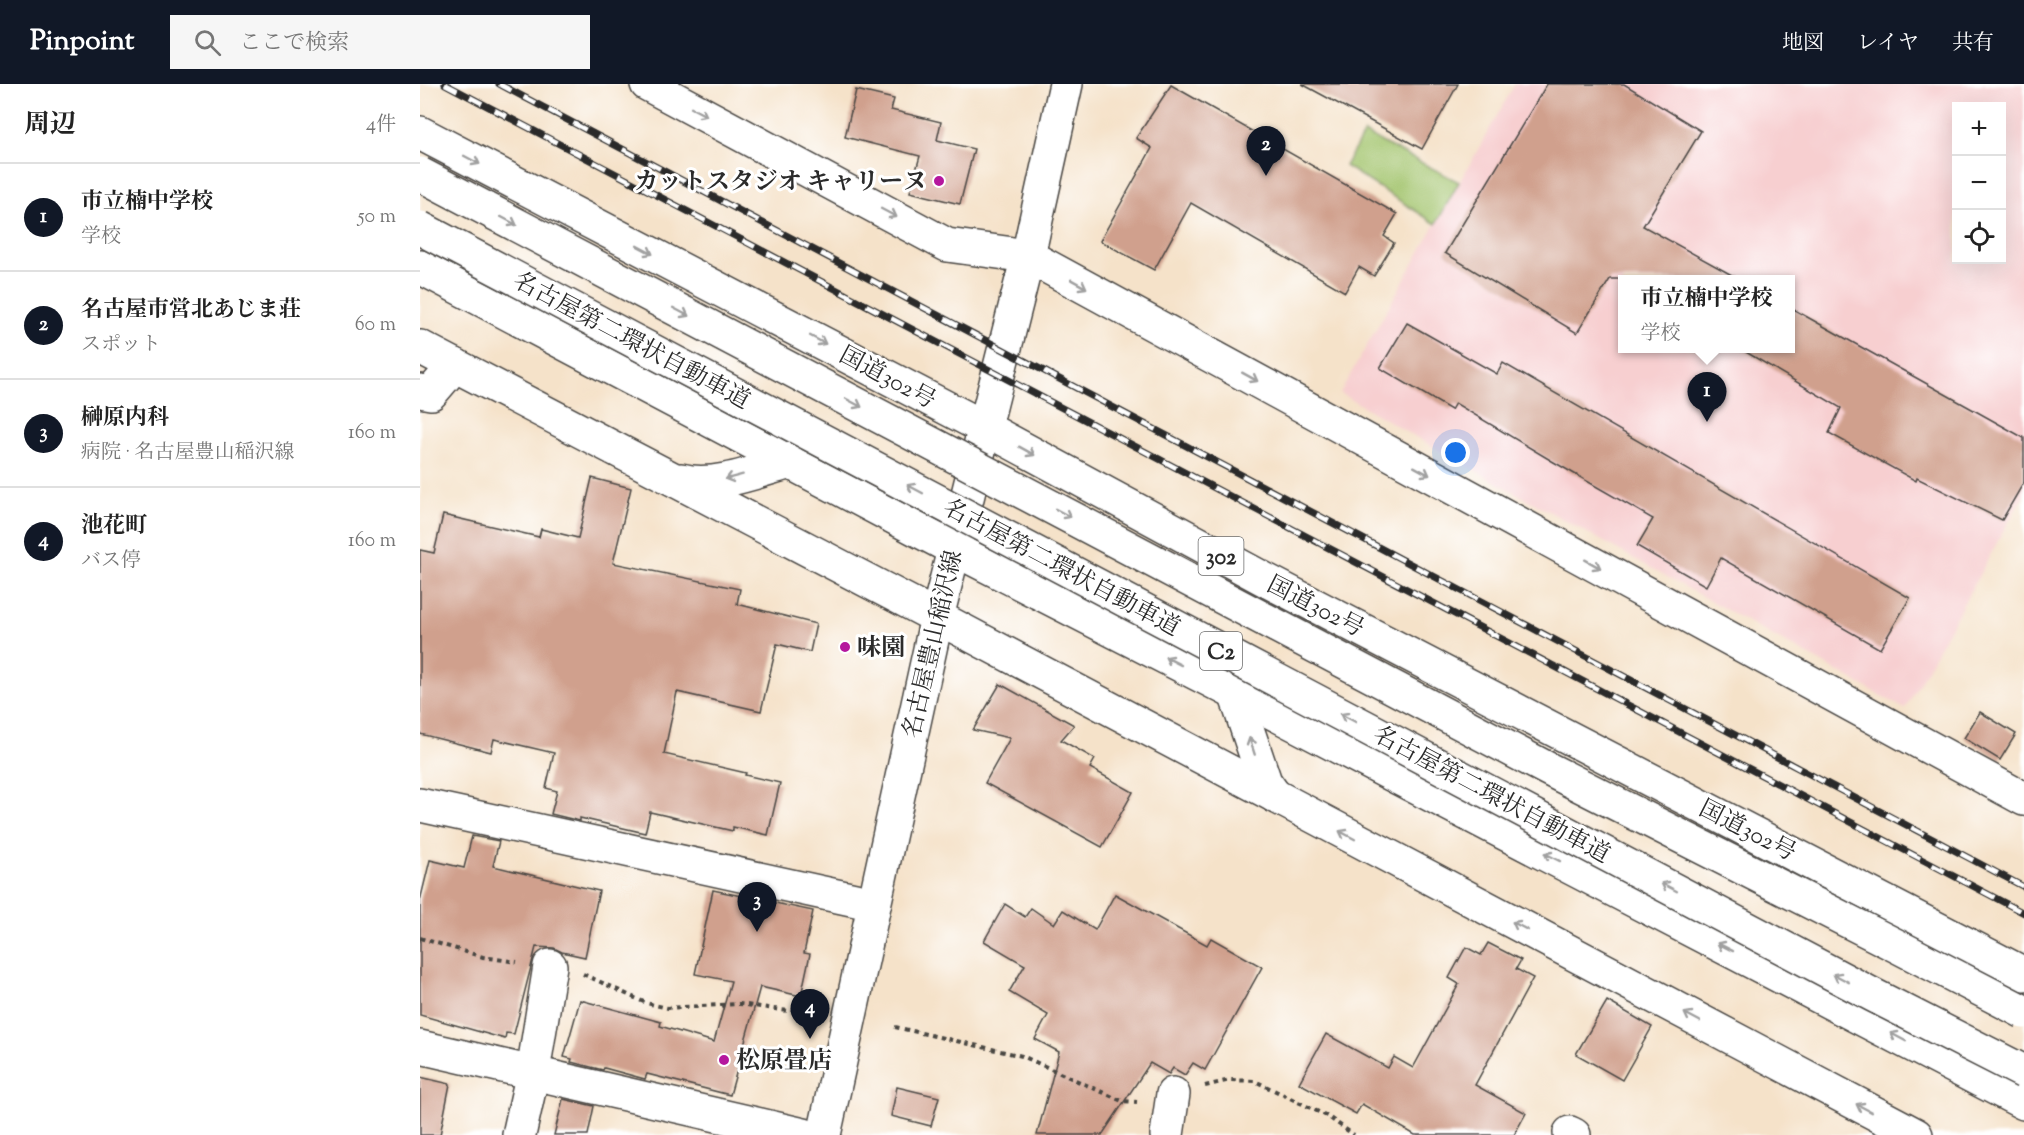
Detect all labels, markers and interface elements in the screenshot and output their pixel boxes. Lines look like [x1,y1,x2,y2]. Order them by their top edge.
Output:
search box [170,15,590,69]
text: Pinpoint [30,22,134,62]
icon: search [191,26,224,59]
text: ここで検索 [239,28,349,60]
text: 地図 [1782,29,1824,59]
text: レイヤ [1857,29,1919,59]
text: 共有 [1952,29,1994,59]
map controls [1952,102,2006,264]
button: + [1952,102,2006,156]
text: 周辺 [24,107,76,144]
one-way arrow [689,107,707,118]
text: 4件 [366,111,396,140]
pin: 2 [1246,126,1286,176]
one-way arrow [463,154,480,166]
button: − [1952,156,2006,210]
place label: カットスタジオ キャリーヌ [634,166,927,200]
marker: カットスタジオ キャリーヌ [932,174,946,188]
text: 市立楠中学校 [81,187,213,219]
text: 1 [40,203,47,232]
text: 50 m [358,203,396,232]
one-way arrow [880,208,898,220]
button: locate [1952,210,2006,264]
one-way arrow [500,215,517,227]
text: 学校 [81,223,121,252]
one-way arrow [635,245,653,256]
street label: 名古屋第二環状自動車道 [507,265,756,419]
popup [1618,275,1795,353]
one-way arrow [1070,278,1087,290]
text: 市立楠中学校 [1640,284,1773,316]
text: 名古屋市営北あじま荘 [81,295,301,327]
one-way arrow [672,307,690,318]
text: 2 [39,311,48,340]
text: 60 m [355,311,396,340]
text: 学校 [1640,320,1680,349]
text: スポット [81,331,161,360]
one-way arrow [808,335,826,347]
street label: 国道302号 [833,339,941,418]
one-way arrow [1241,372,1259,383]
pin: 1 [1688,372,1726,422]
one-way arrow [845,397,862,409]
text: 榊原内科 [81,403,169,435]
text: 3 [39,419,48,448]
text: 160 m [348,419,396,448]
your location [1441,438,1470,467]
text: 病院 · 名古屋豊山稲沢線 [81,439,295,468]
one-way arrow [1018,446,1036,457]
one-way arrow [1412,466,1430,477]
one-way arrow [724,472,743,483]
one-way arrow [907,483,925,494]
street label: 名古屋第二環状自動車道 [937,492,1186,646]
one-way arrow [1054,508,1072,519]
text: 池花町 [81,511,147,543]
text: 4 [38,527,49,556]
text: 160 m [348,527,396,556]
road number: 302 [1198,537,1244,575]
text: バス停 [81,547,141,576]
street label: 名古屋豊山稲沢線 [896,547,972,742]
one-way arrow [1583,559,1601,570]
street label: 国道302号 [1261,569,1370,647]
place label: 味園 [857,632,905,666]
road number: C2 [1200,632,1242,670]
marker: 味園 [838,640,852,654]
one-way arrow [1165,655,1183,667]
one-way arrow [1339,712,1357,723]
street label: 名古屋第二環状自動車道 [1367,719,1616,873]
one-way arrow [1246,737,1257,756]
street label: 国道302号 [1693,793,1802,871]
one-way arrow [1339,828,1357,840]
one-way arrow [1543,851,1561,862]
one-way arrow [1660,881,1678,892]
pin: 3 [738,882,776,932]
one-way arrow [1511,920,1529,931]
one-way arrow [1716,941,1734,952]
one-way arrow [1833,972,1850,984]
pin: 4 [790,990,830,1039]
one-way arrow [1684,1011,1701,1023]
one-way arrow [1889,1031,1907,1042]
place label: 松原畳店 [736,1045,832,1079]
marker: 松原畳店 [717,1053,731,1067]
one-way arrow [1856,1102,1874,1113]

